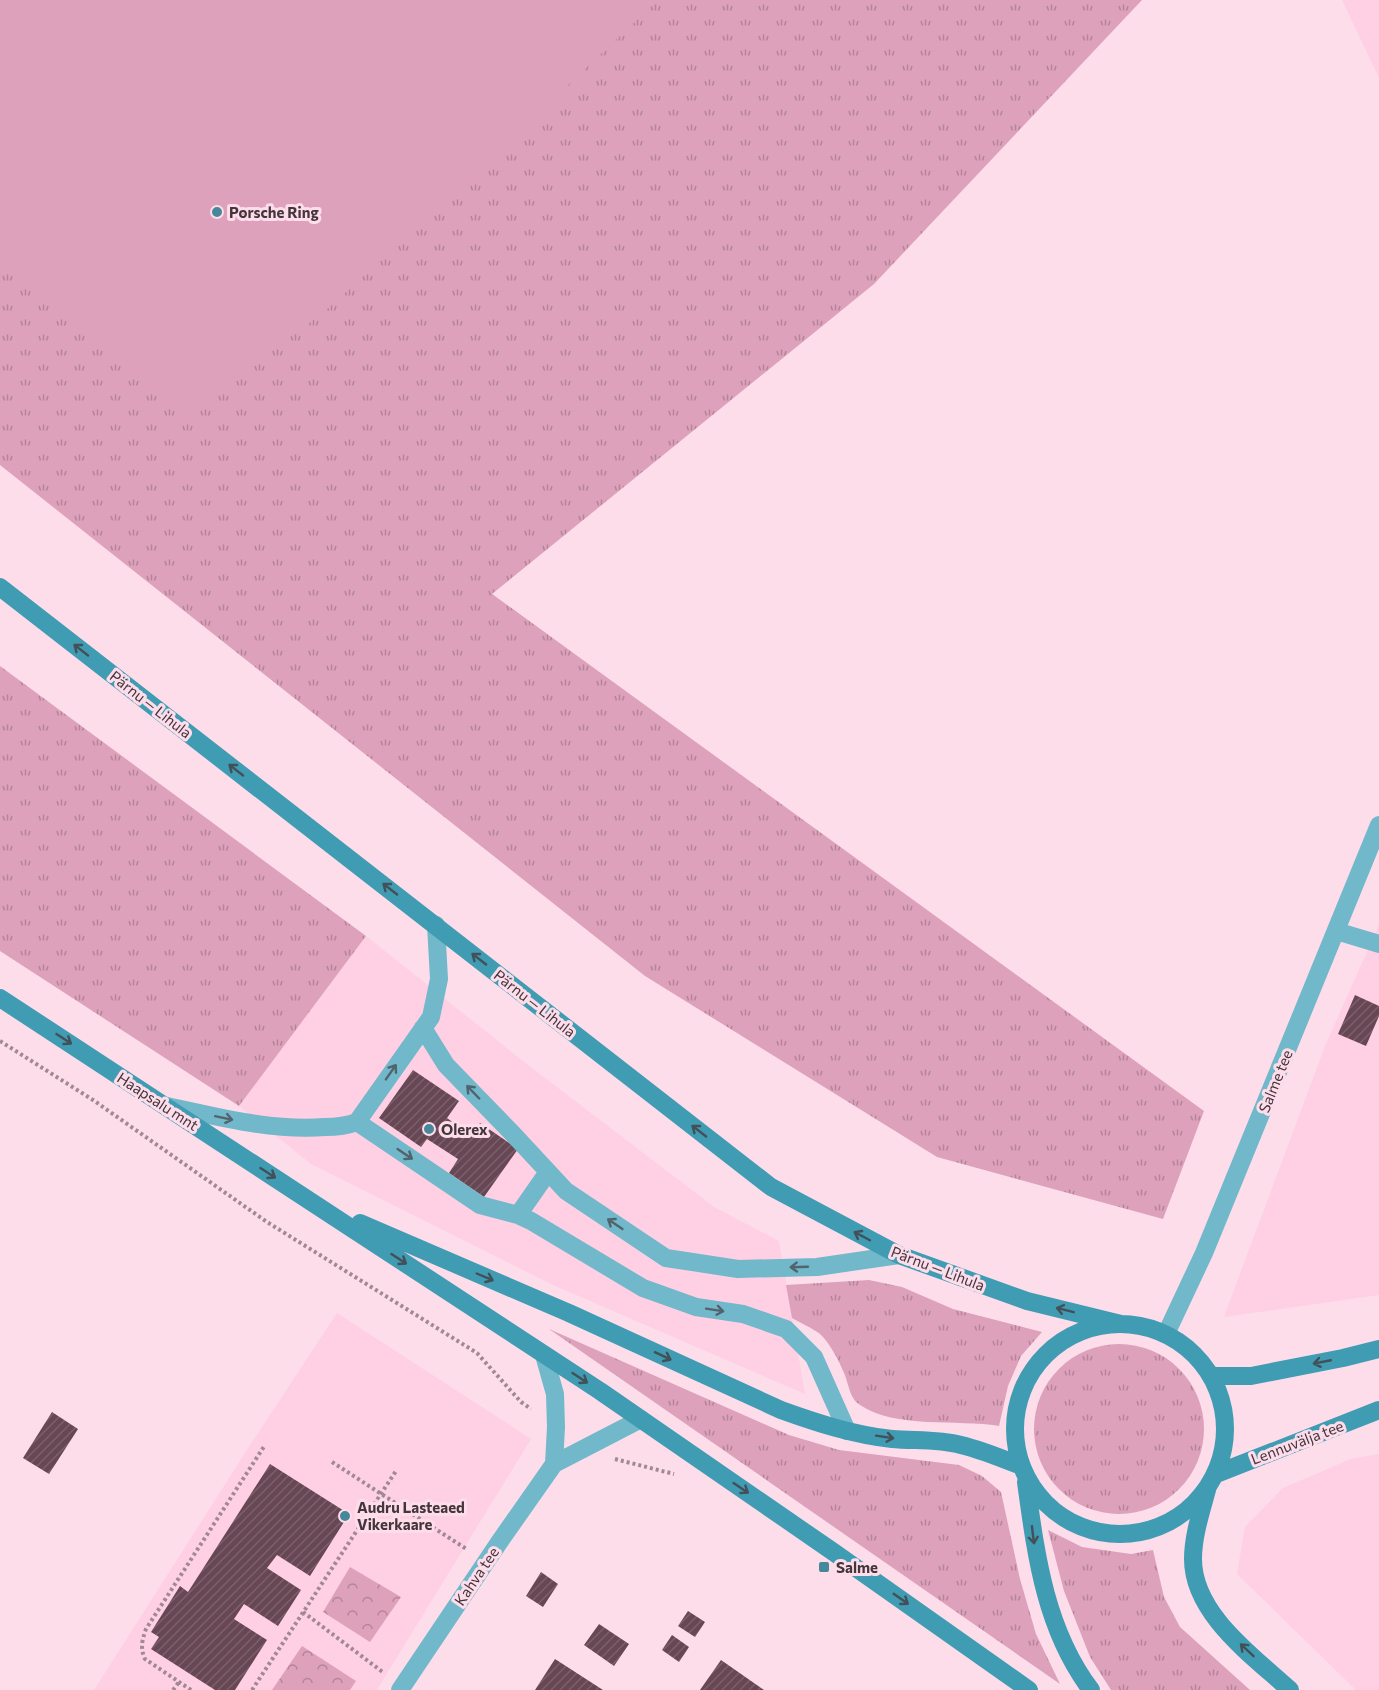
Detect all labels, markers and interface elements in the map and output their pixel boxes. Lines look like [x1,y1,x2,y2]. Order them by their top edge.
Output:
place label: Porsche Ring [229,203,319,221]
marker: Porsche Ring [210,205,224,219]
one-way arrow [74,644,90,657]
street label: Pärnu — Lihula [107,666,195,742]
one-way arrow [228,763,244,776]
one-way arrow [382,883,398,896]
one-way arrow [471,953,487,966]
street label: Pärnu — Lihula [491,965,579,1041]
one-way arrow [55,1033,72,1045]
street label: Salme tee [1254,1047,1296,1115]
one-way arrow [385,1065,397,1081]
street label: Haapsalu mnt [114,1068,202,1134]
one-way arrow [465,1085,480,1100]
one-way arrow [214,1113,233,1125]
place label: Olerex [441,1120,488,1138]
marker: Olerex [422,1122,436,1136]
one-way arrow [691,1125,707,1138]
one-way arrow [397,1148,413,1160]
one-way arrow [259,1167,276,1179]
one-way arrow [607,1218,624,1230]
one-way arrow [854,1230,872,1241]
street label: Pärnu — Lihula [889,1242,987,1294]
one-way arrow [390,1254,407,1266]
one-way arrow [789,1261,809,1273]
one-way arrow [475,1272,493,1283]
one-way arrow [1055,1304,1074,1316]
one-way arrow [705,1305,724,1316]
one-way arrow [654,1351,672,1362]
one-way arrow [1313,1357,1332,1368]
one-way arrow [571,1372,588,1384]
street label: Lennuvälja tee [1248,1416,1346,1468]
one-way arrow [874,1432,894,1443]
one-way arrow [732,1482,748,1494]
place label: Audru Lasteaed Vikerkaare [357,1498,465,1533]
marker: Audru Lasteaed Vikerkaare [338,1509,352,1523]
one-way arrow [1028,1525,1039,1544]
street label: Kahva tee [450,1543,502,1609]
place label: Salme [836,1558,878,1576]
marker: Salme [817,1560,831,1574]
one-way arrow [892,1593,908,1605]
one-way arrow [1240,1644,1255,1658]

